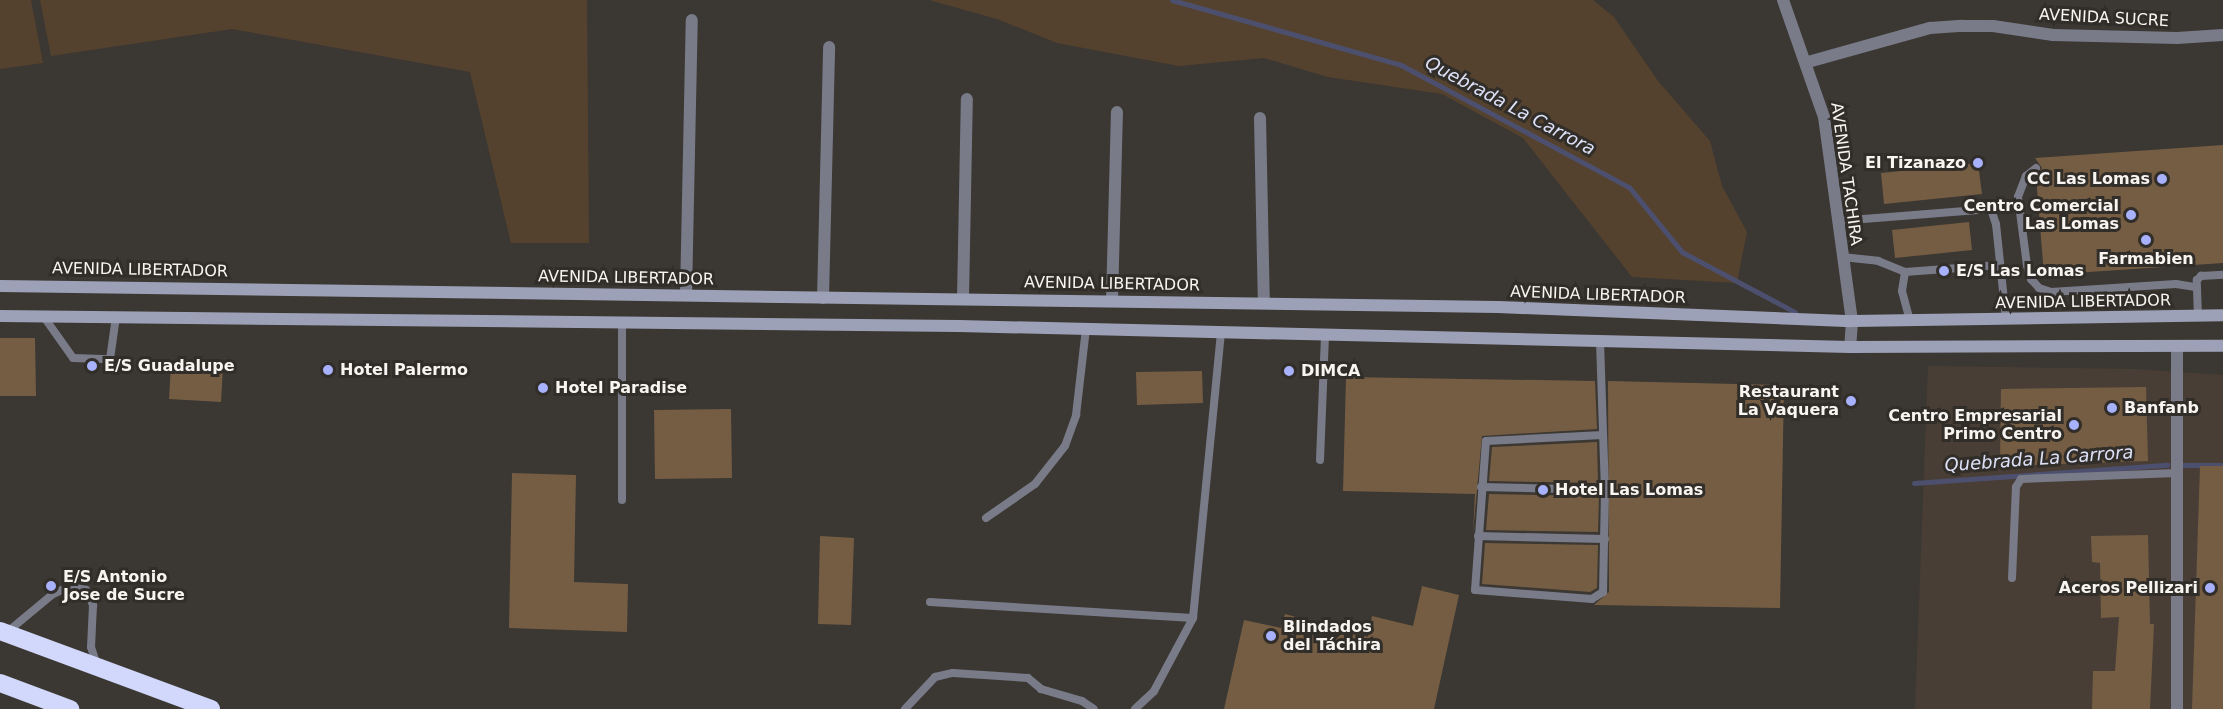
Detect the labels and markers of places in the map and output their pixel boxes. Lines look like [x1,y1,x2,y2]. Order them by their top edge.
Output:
place label: El Tizanazo [1865,153,1966,173]
marker: El Tizanazo [1971,156,1985,170]
place label: CC Las Lomas [2027,169,2150,189]
marker: CC Las Lomas [2155,172,2169,186]
place label: Centro Comercial Las Lomas [1964,196,2119,234]
marker: Centro Comercial Las Lomas [2124,208,2138,222]
marker: Farmabien [2139,233,2153,247]
place label: Farmabien [2098,249,2194,269]
place label: E/S Las Lomas [1956,261,2084,281]
marker: E/S Las Lomas [1937,264,1951,278]
place label: E/S Guadalupe [104,356,235,376]
marker: E/S Guadalupe [85,359,99,373]
place label: Hotel Palermo [340,360,468,380]
place label: DIMCA [1301,361,1360,381]
marker: Hotel Palermo [321,363,335,377]
marker: DIMCA [1282,364,1296,378]
place label: Hotel Paradise [555,378,687,398]
marker: Hotel Paradise [536,381,550,395]
place label: Restaurant La Vaquera [1738,382,1839,420]
marker: Restaurant La Vaquera [1844,394,1858,408]
place label: Banfanb [2124,398,2199,418]
marker: Banfanb [2105,401,2119,415]
place label: Centro Empresarial Primo Centro [1888,406,2062,444]
marker: Centro Empresarial Primo Centro [2067,418,2081,432]
place label: Hotel Las Lomas [1555,480,1703,500]
marker: Hotel Las Lomas [1536,483,1550,497]
place label: E/S Antonio Jose de Sucre [63,567,185,605]
place label: Aceros Pellizari [2059,578,2198,598]
marker: E/S Antonio Jose de Sucre [44,579,58,593]
marker: Aceros Pellizari [2203,581,2217,595]
place label: Blindados del Táchira [1283,617,1381,655]
marker: Blindados del Táchira [1264,629,1278,643]

